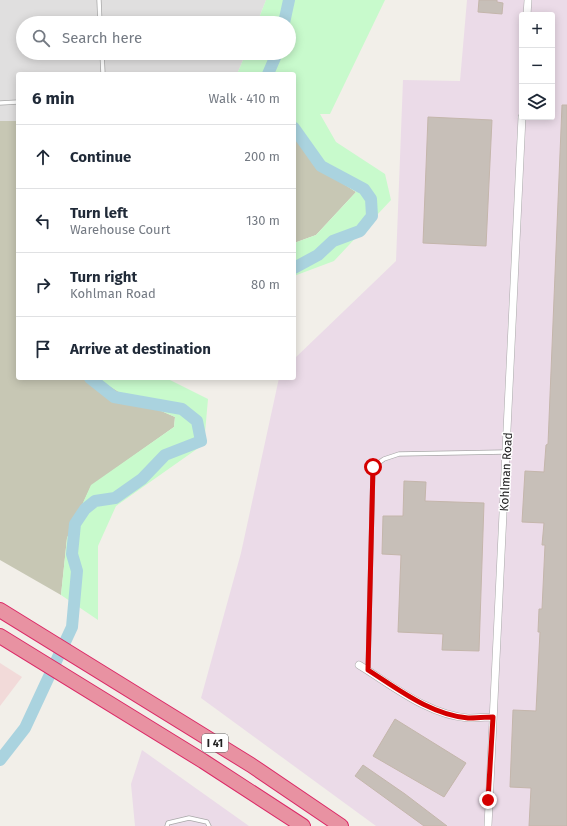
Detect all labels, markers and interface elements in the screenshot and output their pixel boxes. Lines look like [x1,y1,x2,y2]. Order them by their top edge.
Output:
map controls [519,12,555,120]
button: + [519,12,555,48]
search box [16,16,296,60]
icon: search [30,27,52,49]
text: Search here [62,29,142,47]
button: − [519,48,555,84]
button: layers [519,84,555,120]
text: 6 min [32,88,75,109]
text: Walk · 410 m [209,91,280,106]
icon: ahead [32,146,54,168]
text: Continue [70,148,131,166]
text: 200 m [244,149,280,164]
text: Turn left [70,204,128,222]
icon: left [32,210,54,232]
text: 130 m [246,213,280,228]
text: Warehouse Court [70,222,170,237]
text: Turn right [70,268,137,286]
icon: right [32,274,54,296]
text: 80 m [251,277,280,292]
text: Kohlman Road [70,286,156,301]
icon: arrive [32,338,54,360]
text: Arrive at destination [70,340,211,358]
street label: Kohlman Road [497,432,515,512]
route start [364,458,382,476]
road number: I 41 [202,734,228,752]
route end [479,791,497,809]

